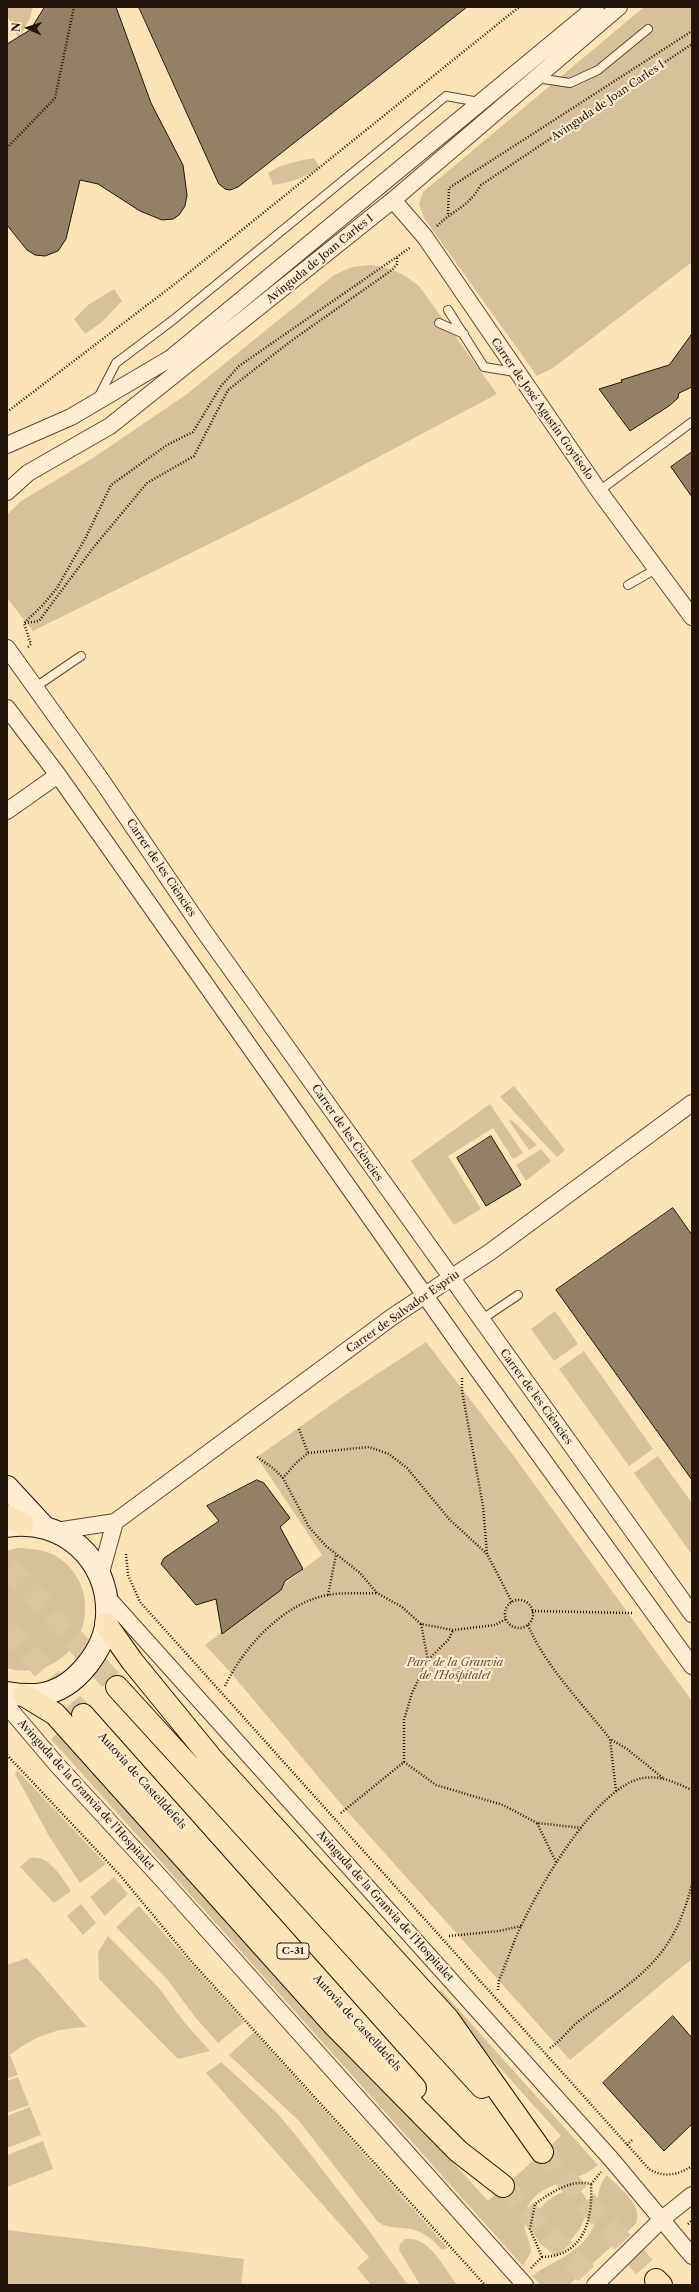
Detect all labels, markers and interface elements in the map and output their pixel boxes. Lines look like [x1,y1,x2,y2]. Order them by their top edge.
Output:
north arrow [8,8,48,48]
text: N [9,22,23,33]
street label: Avinguda de Joan Carles I [549,58,667,144]
street label: Avinguda de Joan Carles I [264,212,376,306]
street label: Carrer de José Agustín Goytisolo [488,336,596,482]
street label: Carrer de les Ciències [123,817,199,919]
street label: Carrer de les Ciències [309,1082,385,1184]
street label: Carrer de Salvador Espriu [344,1268,462,1356]
street label: Carrer de les Ciències [497,1347,575,1447]
park label: Parc de la Granvia de l'Hospitalet [407,1656,503,1682]
street label: Avinguda de la Granvia de l'Hospitalet [15,1717,157,1873]
street label: Autovia de Castelldefels [95,1730,189,1832]
street label: Avinguda de la Granvia de l'Hospitalet [314,1828,456,1984]
road number: C-31 [277,1943,309,1959]
street label: Autovia de Castelldefels [310,1972,404,2074]

